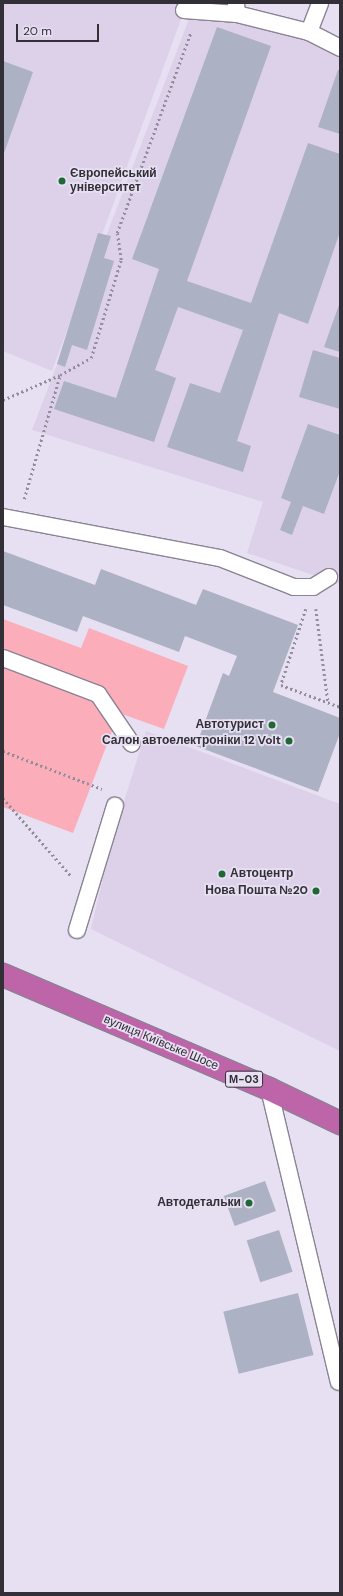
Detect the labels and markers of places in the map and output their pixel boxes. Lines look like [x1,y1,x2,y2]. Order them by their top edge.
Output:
place label: Європейський університет [70,167,157,195]
marker: Європейський університет [57,176,67,186]
place label: Автотурист [195,718,264,732]
marker: Автотурист [267,720,277,730]
place label: Салон автоелектроніки 12 Volt [102,734,281,748]
marker: Салон автоелектроніки 12 Volt [284,736,294,746]
place label: Автоцентр [230,867,293,881]
marker: Автоцентр [217,869,227,879]
place label: Нова Пошта №20 [205,884,308,898]
marker: Нова Пошта №20 [311,886,321,896]
place label: Автодетальки [157,1196,241,1210]
marker: Автодетальки [244,1198,254,1208]

